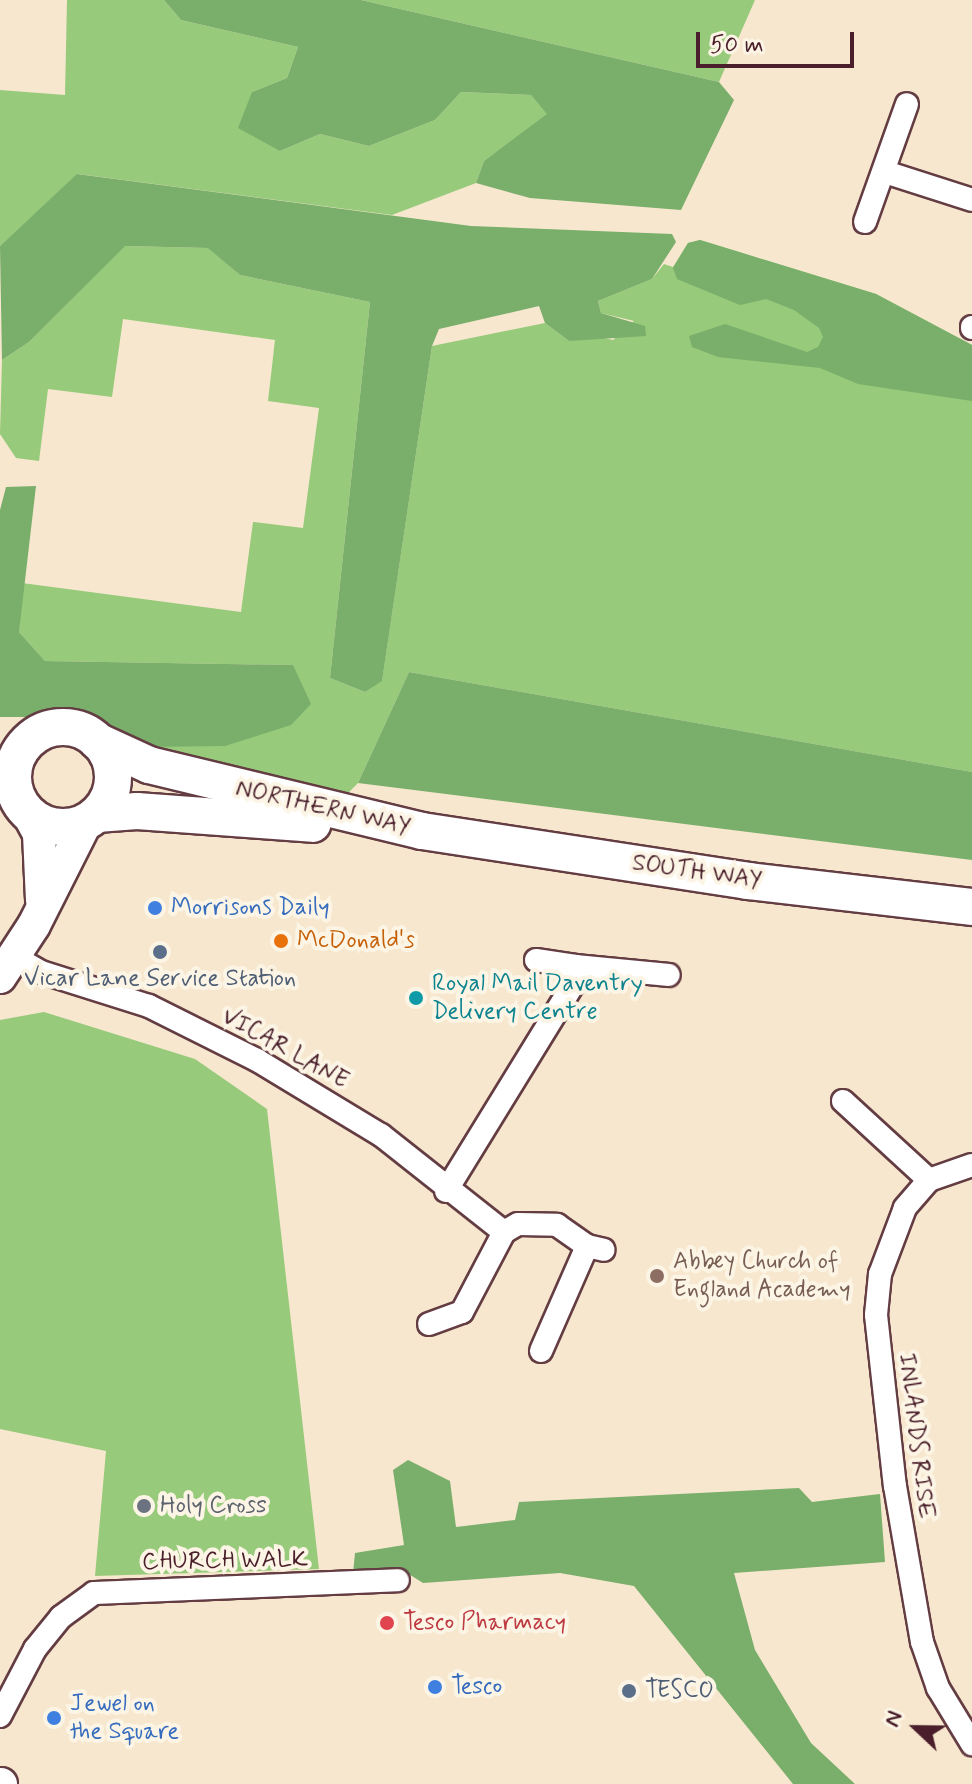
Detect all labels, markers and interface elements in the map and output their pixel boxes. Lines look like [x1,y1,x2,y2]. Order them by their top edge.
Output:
scale bar [700,16,858,66]
text: 50 m [710,30,764,61]
street label: NORTHERN WAY [233,774,413,842]
street label: SOUTH WAY [630,849,764,895]
place label: Morrisons Daily [171,894,330,922]
marker: Morrisons Daily [146,899,164,917]
place label: McDonald's [297,927,415,955]
marker: McDonald's [272,932,290,950]
marker: Vicar Lane Service Station [151,943,169,961]
place label: Vicar Lane Service Station [26,965,294,993]
place label: Royal Mail Daventry Delivery Centre [432,970,647,1026]
marker: Royal Mail Daventry Delivery Centre [407,989,425,1007]
street label: VICAR LANE [216,1002,354,1096]
place label: Abbey Church of England Academy [673,1248,855,1304]
marker: Abbey Church of England Academy [648,1267,666,1285]
street label: INLANDS RISE [892,1353,940,1519]
place label: Holy Cross [160,1492,267,1520]
marker: Holy Cross [135,1497,153,1515]
street label: CHURCH WALK [143,1545,307,1577]
place label: Tesco Pharmacy [403,1609,563,1637]
marker: Tesco Pharmacy [378,1614,396,1632]
place label: Tesco [451,1673,502,1701]
place label: TESCO [645,1677,714,1705]
marker: Tesco [426,1678,444,1696]
marker: TESCO [620,1682,638,1700]
north arrow [876,1688,956,1768]
place label: Jewel on the Square [70,1690,179,1746]
text: N [878,1707,909,1731]
marker: Jewel on the Square [45,1709,63,1727]

